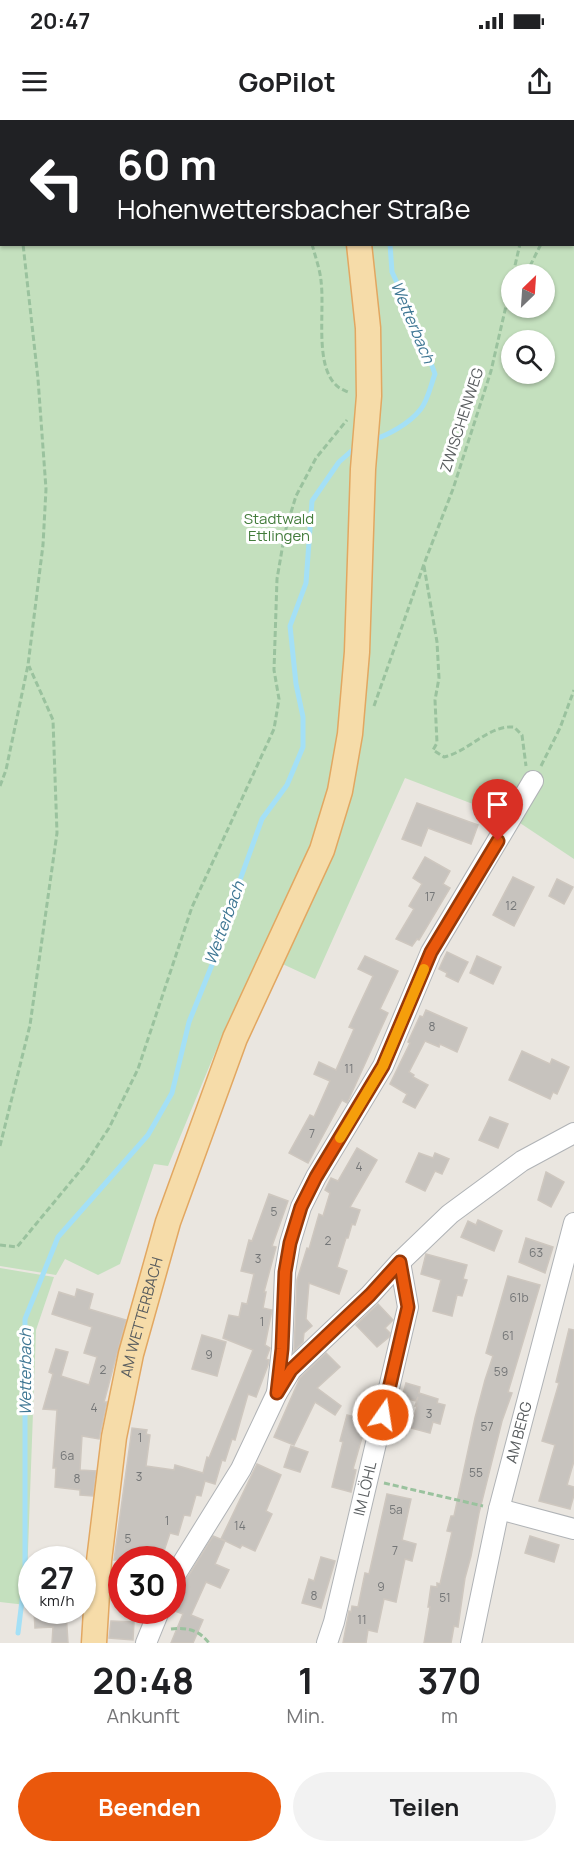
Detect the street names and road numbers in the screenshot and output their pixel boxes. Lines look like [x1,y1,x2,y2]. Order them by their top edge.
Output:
street label: ZWISCHENWEG [435,365,488,475]
street label: AM WETTERBACH [115,1255,168,1379]
street label: AM BERG [500,1399,537,1465]
street label: IM LÖHL [348,1459,381,1518]

